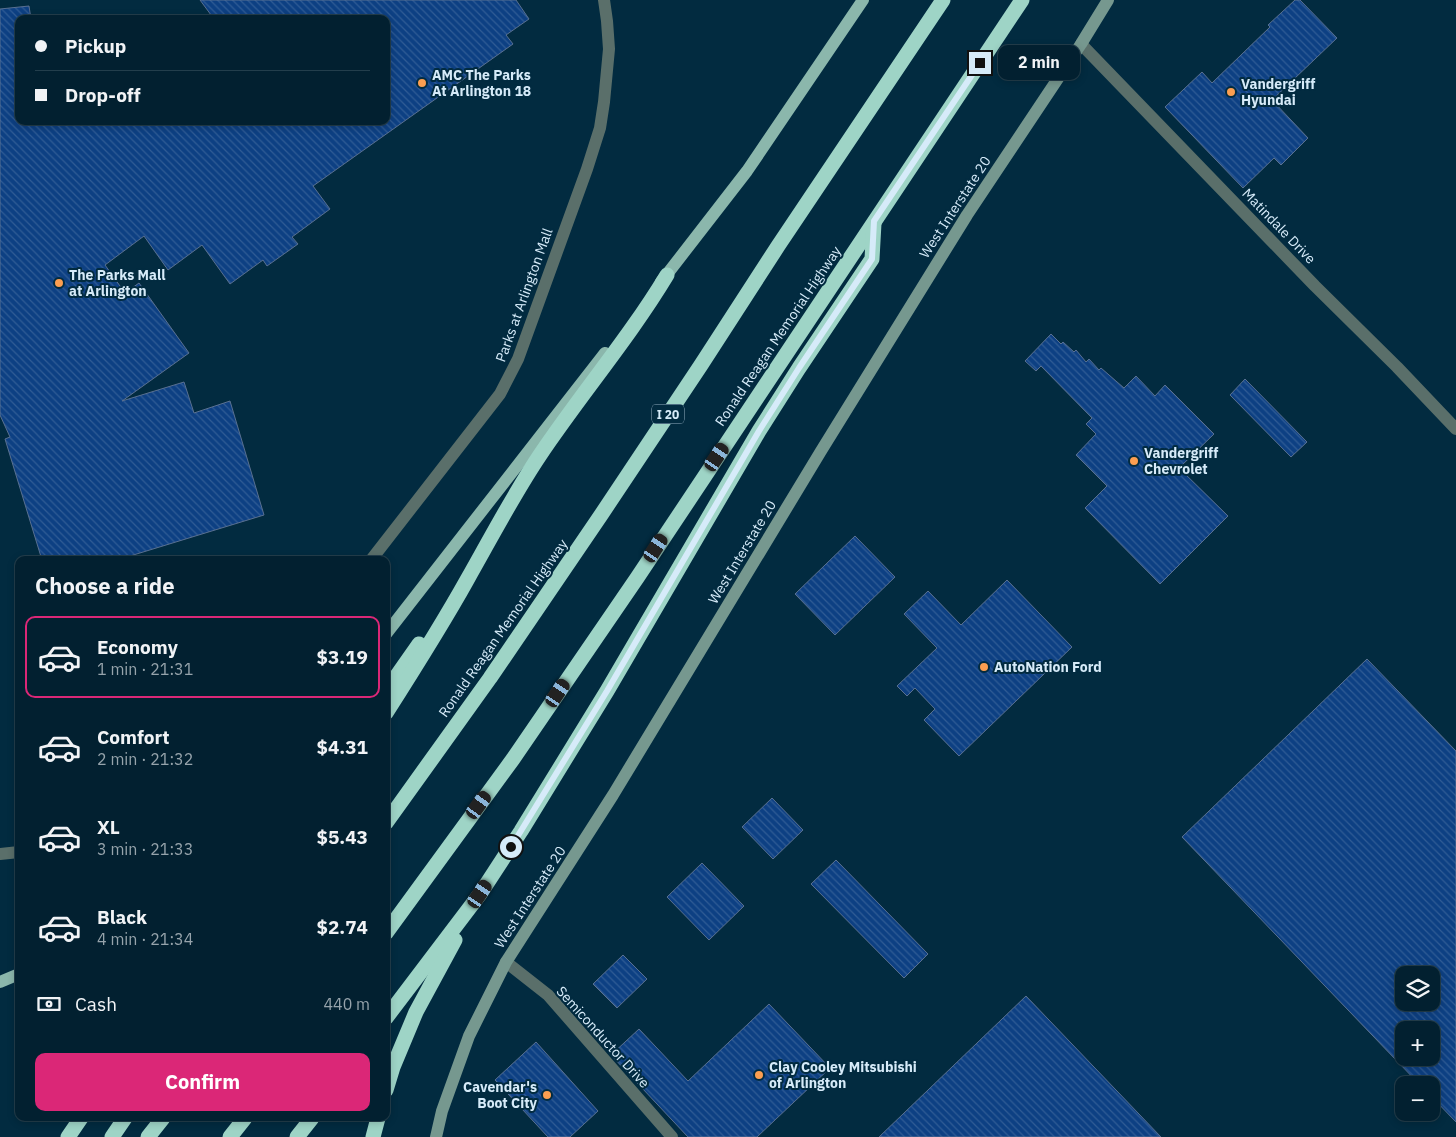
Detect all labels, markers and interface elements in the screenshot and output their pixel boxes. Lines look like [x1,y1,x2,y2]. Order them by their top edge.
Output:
text: Pickup [65,34,126,58]
callout: 2 min [998,46,1080,80]
route end [969,52,991,74]
text: 2 min [1018,52,1060,72]
place label: AMC The Parks At Arlington 18 [432,66,531,100]
place label: Vandergriff Hyundai [1241,75,1315,109]
marker: AMC The Parks At Arlington 18 [416,77,428,89]
text: Drop-off [65,83,141,107]
marker: Vandergriff Hyundai [1225,86,1237,98]
street label: West Interstate 20 [915,153,995,261]
street label: Matindale Drive [1238,184,1320,268]
street label: Parks at Arlington Mall [491,225,557,364]
street label: Ronald Reagan Memorial Highway [711,243,845,429]
place label: The Parks Mall at Arlington [69,266,165,300]
marker: The Parks Mall at Arlington [53,277,65,289]
road number: I 20 [652,404,684,424]
car [702,440,731,474]
place label: Vandergriff Chevrolet [1144,444,1218,478]
marker: Vandergriff Chevrolet [1128,455,1140,467]
street label: West Interstate 20 [704,497,780,607]
car [641,531,670,565]
street label: Ronald Reagan Memorial Highway [434,535,572,721]
text: Choose a ride [35,571,175,600]
icon: car [37,635,82,680]
text: Economy [97,635,178,659]
text: $3.19 [316,645,368,669]
place label: AutoNation Ford [994,658,1102,676]
text: 1 min · 21:31 [97,659,193,679]
marker: AutoNation Ford [978,661,990,673]
car [543,676,572,710]
icon: car [37,725,82,770]
text: Comfort [97,725,170,749]
text: $4.31 [316,735,368,759]
text: 2 min · 21:32 [97,749,193,769]
car [464,788,493,822]
icon: car [37,815,82,860]
text: XL [97,815,120,839]
text: $5.43 [316,825,368,849]
route start [500,836,522,858]
text: 3 min · 21:33 [97,839,193,859]
street label: West Interstate 20 [490,843,570,951]
car [465,877,494,911]
icon: car [37,905,82,950]
text: Black [97,905,147,929]
text: $2.74 [316,915,368,939]
text: 4 min · 21:34 [97,929,193,949]
map controls [1395,966,1440,1121]
button: layers [1395,966,1440,1011]
street label: Semiconductor Drive [552,982,654,1092]
icon: cash [35,990,63,1018]
text: Cash [75,992,117,1016]
text: 440 m [323,994,370,1014]
button: + [1395,1021,1440,1066]
button: Confirm [35,1053,370,1111]
place label: Clay Cooley Mitsubishi of Arlington [769,1058,917,1092]
marker: Clay Cooley Mitsubishi of Arlington [753,1069,765,1081]
button: − [1395,1076,1440,1121]
place label: Cavendar's Boot City [463,1078,538,1112]
marker: Cavendar's Boot City [541,1089,553,1101]

